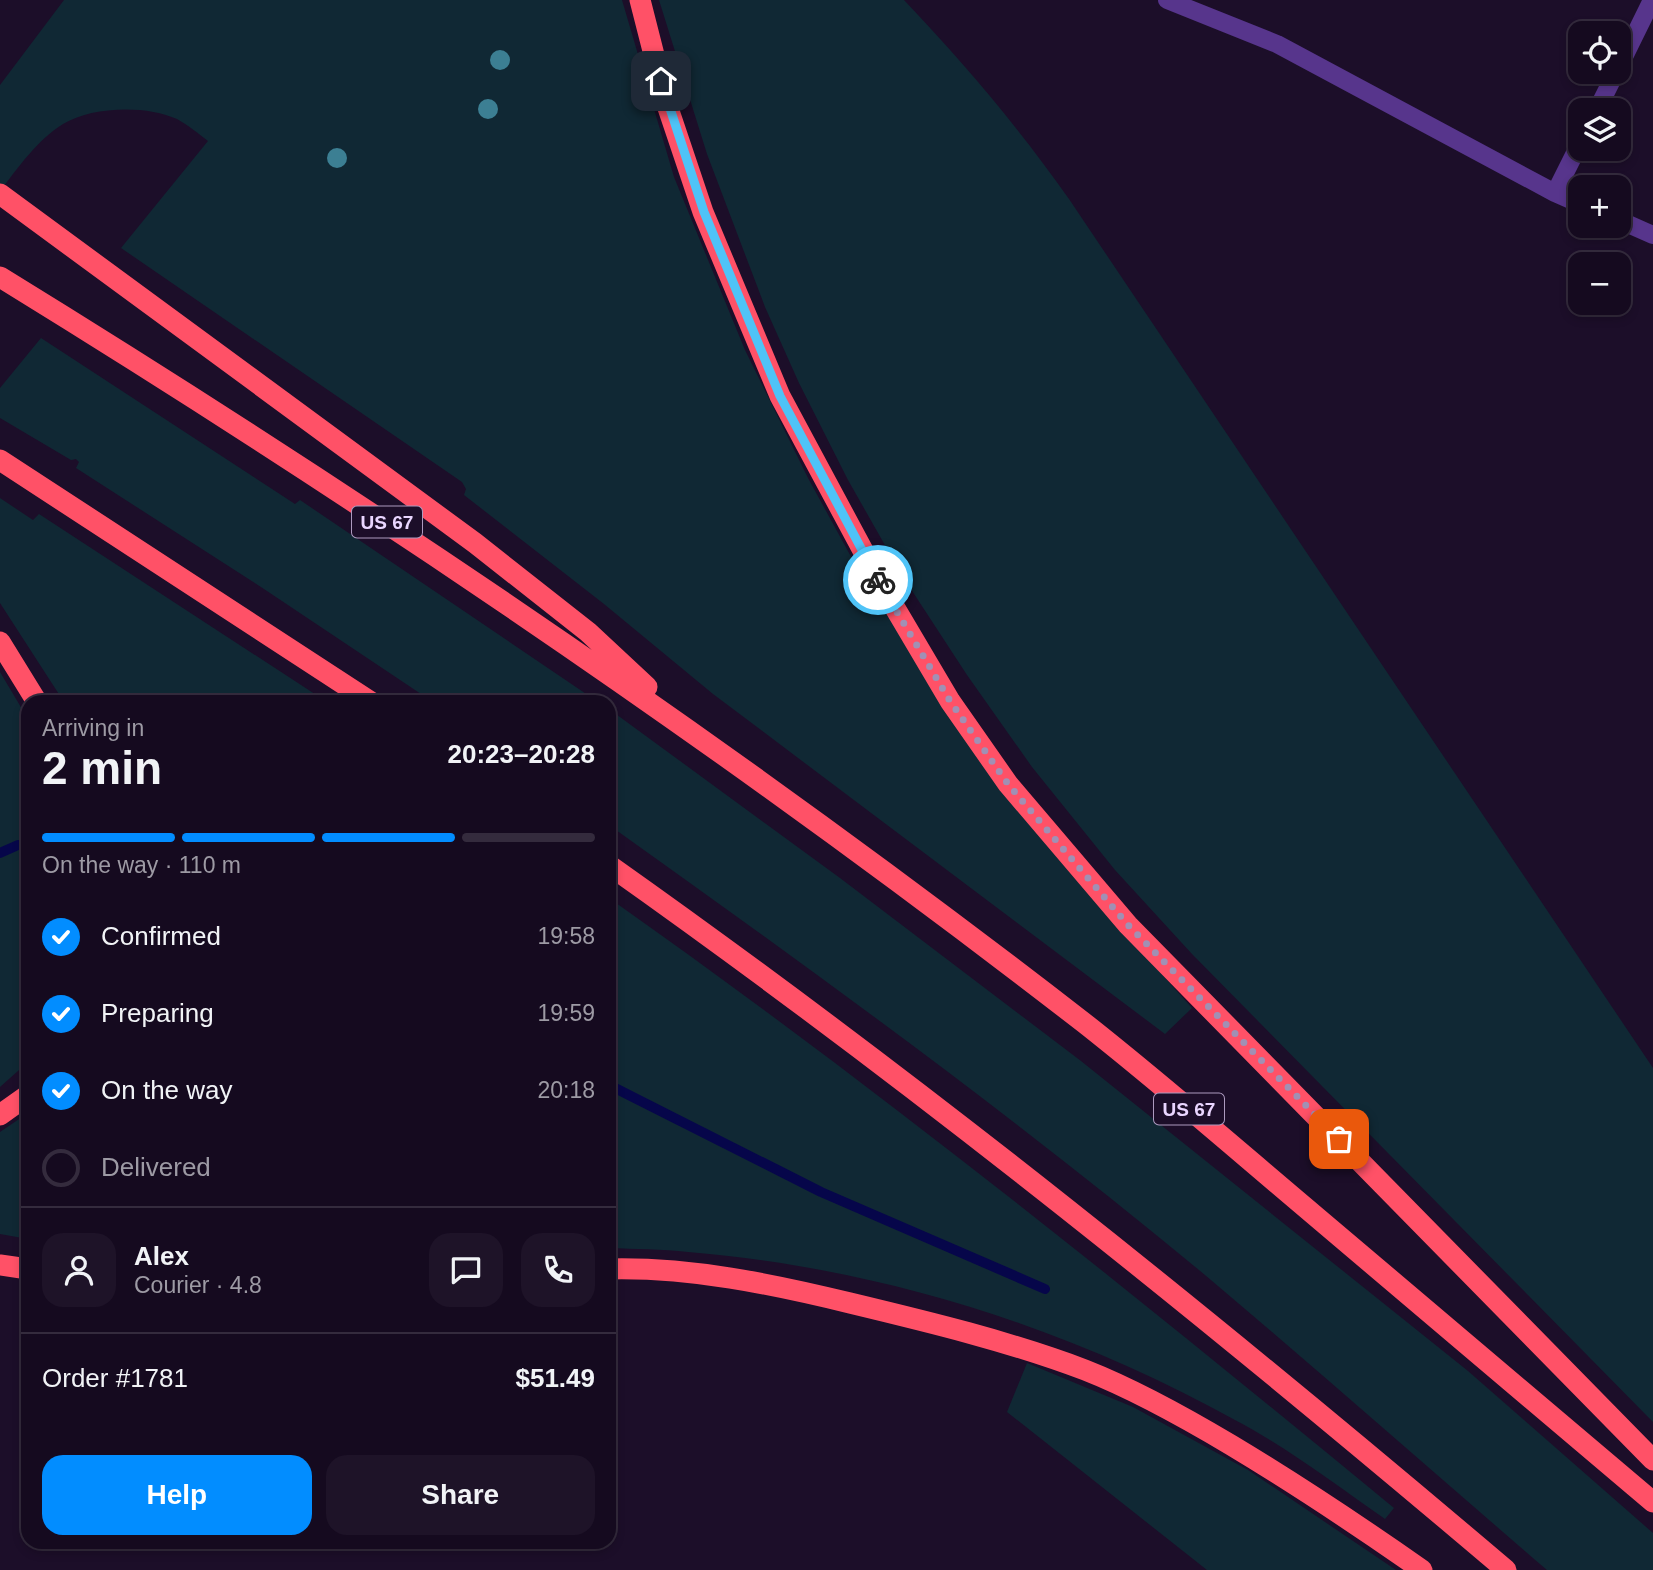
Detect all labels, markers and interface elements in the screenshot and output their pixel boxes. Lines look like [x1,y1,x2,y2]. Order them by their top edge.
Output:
map controls [1568,21,1631,315]
button: locate [1568,21,1631,84]
pin [631,51,691,111]
icon: home [642,62,680,100]
button: layers [1568,98,1631,161]
button: + [1568,175,1631,238]
button: − [1568,252,1631,315]
road number: US 67 [352,506,422,538]
courier [843,545,913,615]
icon: bike [859,561,897,599]
text: Arriving in [42,715,144,741]
text: 20:23–20:28 [448,739,595,769]
text: 2 min [42,742,162,794]
text: On the way · 110 m [42,852,241,878]
icon: check [42,918,80,956]
text: Confirmed [101,921,221,951]
text: 19:58 [537,923,595,949]
icon: check [42,995,80,1033]
text: Preparing [101,998,214,1028]
text: 19:59 [537,1000,595,1026]
icon: check [42,1072,80,1110]
text: On the way [101,1075,233,1105]
text: 20:18 [537,1077,595,1103]
road number: US 67 [1154,1093,1224,1124]
pin [1309,1109,1369,1169]
icon: bag [1320,1120,1358,1158]
text: Delivered [101,1152,211,1182]
button: person [42,1233,116,1307]
button: chat [429,1233,503,1307]
button: phone [521,1233,595,1307]
text: Alex [134,1241,189,1271]
text: Courier · 4.8 [134,1272,262,1298]
text: Order #1781 [42,1363,188,1393]
text: $51.49 [515,1363,595,1393]
button: Help [42,1455,312,1535]
button: Share [326,1455,595,1535]

